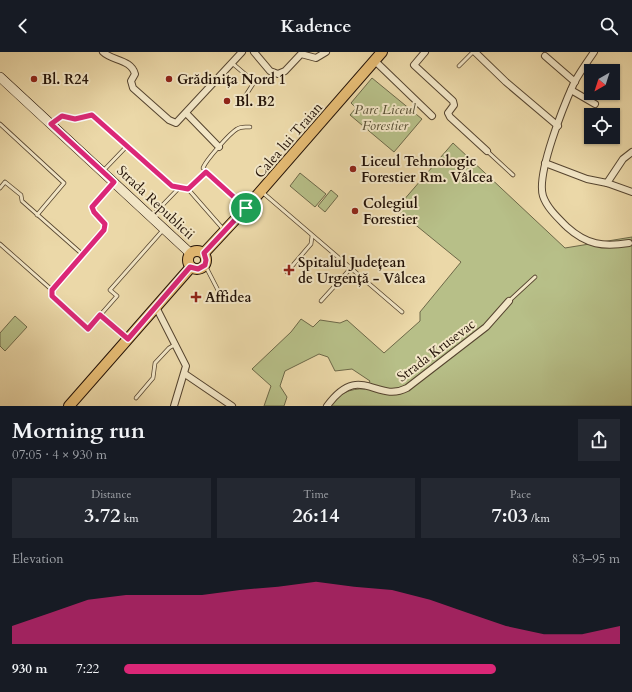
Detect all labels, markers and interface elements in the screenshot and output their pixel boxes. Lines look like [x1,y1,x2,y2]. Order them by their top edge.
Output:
text: Kadence [281,14,351,39]
icon: back [12,15,34,37]
icon: search [598,15,620,37]
north arrow [584,64,620,100]
map controls [584,64,620,144]
place label: Bl. R24 [42,70,89,89]
place label: Grădinița Nord 1 [177,70,286,89]
marker: Bl. R24 [29,74,39,84]
marker: Grădinița Nord 1 [164,74,174,84]
place label: Bl. B2 [235,92,274,111]
marker: Bl. B2 [222,96,232,106]
street label: Calea lui Traian [250,98,327,182]
park label: Parc Liceul Forestier [354,100,417,135]
button: locate [584,108,620,144]
place label: Liceul Tehnologic Forestier Rm. Vâlcea [361,152,493,187]
street label: Strada Republicii [112,161,199,244]
marker: Liceul Tehnologic Forestier Rm. Vâlcea [348,164,358,174]
pin [229,191,263,225]
place label: Colegiul Forestier [363,194,418,229]
icon: arrive [235,197,257,219]
marker: Colegiul Forestier [350,206,360,216]
place label: Spitalul Județean de Urgență - Vâlcea [298,253,426,288]
marker: Spitalul Județean de Urgență - Vâlcea [283,264,295,276]
place label: Affidea [205,288,251,307]
marker: Affidea [190,291,202,303]
street label: Strada Krusevac [393,315,479,386]
text: Morning run [12,416,145,446]
button: share [578,419,620,461]
text: 07:05 · 4 × 930 m [12,446,107,464]
text: Distance [91,487,131,502]
text: Time [303,487,329,502]
text: Pace [510,487,531,502]
text: 3.72 [84,502,121,529]
text: 26:14 [293,502,339,529]
text: 7:03 [492,502,528,529]
text: km [121,511,139,526]
text: /km [528,511,550,526]
text: Elevation [12,550,64,568]
text: 83–95 m [572,550,620,568]
text: 930 m [12,660,47,678]
text: 7:22 [76,660,99,678]

